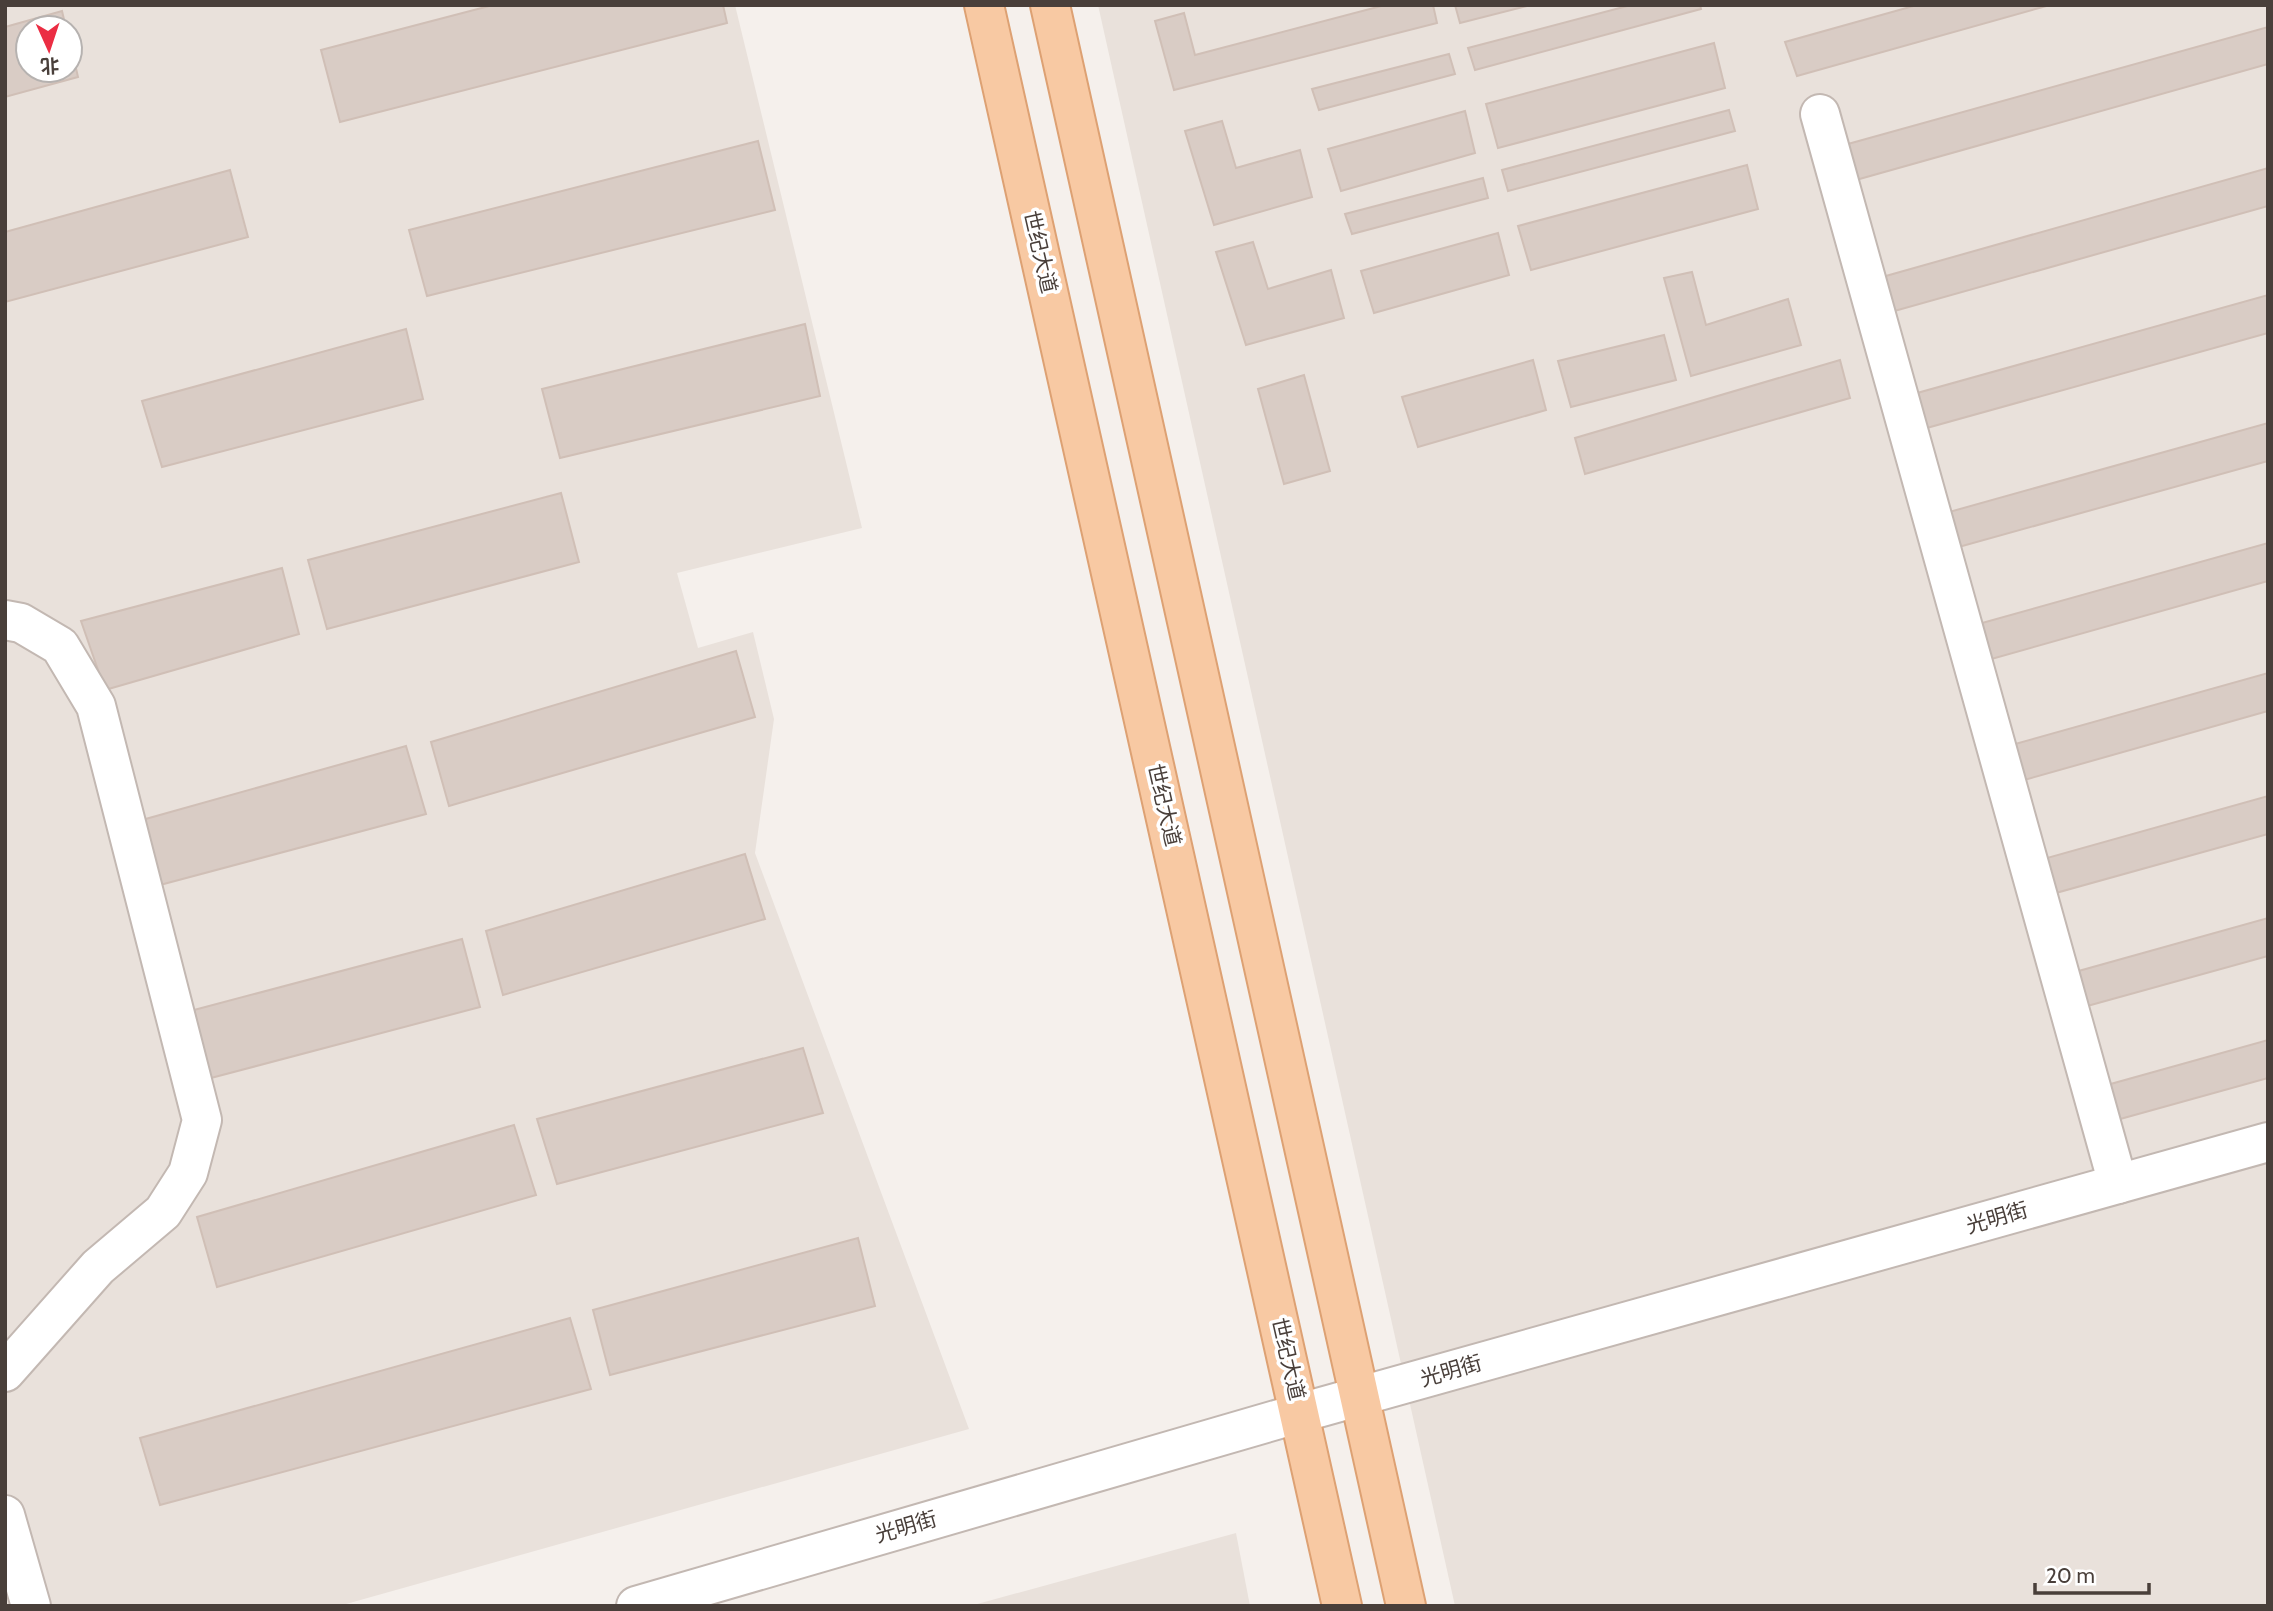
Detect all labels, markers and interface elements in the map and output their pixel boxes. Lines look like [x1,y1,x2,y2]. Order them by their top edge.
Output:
north arrow [14,14,84,84]
text: 北 [40,53,60,77]
street label: 世纪大道 [1019,208,1062,296]
street label: 世纪大道 [1143,761,1186,849]
street label: 光明街 [1963,1197,2031,1238]
street label: 世纪大道 [1267,1315,1310,1403]
street label: 光明街 [1417,1350,1485,1391]
street label: 光明街 [872,1506,940,1547]
scale bar [2035,1552,2149,1596]
text: 20 m [2046,1563,2095,1588]

